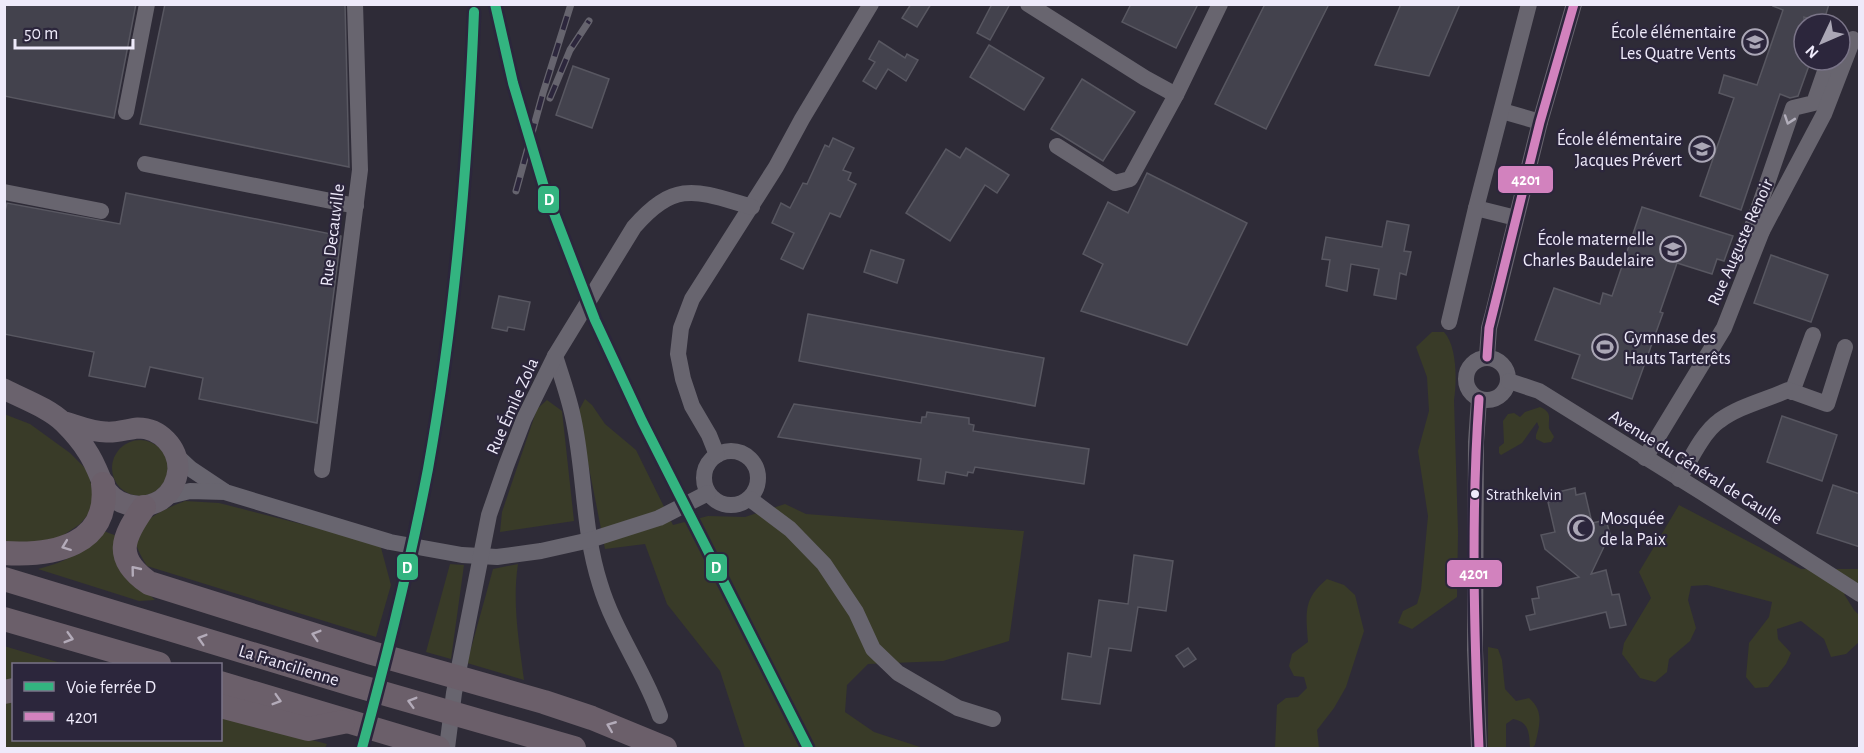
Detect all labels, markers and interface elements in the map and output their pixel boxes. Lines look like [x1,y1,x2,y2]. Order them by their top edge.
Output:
scale bar [15,12,134,50]
north arrow [1792,12,1852,72]
place label: École élémentaire Les Quatre Vents [1611,21,1736,63]
text: 50 m [24,25,58,43]
school or university icon: École élémentaire Les Quatre Vents [1740,27,1770,57]
text: N [1802,42,1822,61]
one-way arrow [1783,114,1796,125]
place label: École élémentaire Jacques Prévert [1557,128,1682,170]
school or university icon: École élémentaire Jacques Prévert [1687,134,1717,164]
line badge: 4201 [1497,165,1554,194]
text: 4201 [1511,172,1541,188]
street label: Rue Auguste Renoir [1705,176,1777,308]
street label: Rue Decauville [318,183,348,287]
line badge: D [537,185,560,214]
text: D [544,192,555,208]
place label: École maternelle Charles Baudelaire [1523,228,1654,270]
school or university icon: École maternelle Charles Baudelaire [1658,234,1688,264]
place label: Gymnase des Hauts Tarterêts [1624,329,1731,368]
sports icon: Gymnase des Hauts Tarterêts [1590,332,1620,362]
street label: Rue Émile Zola [481,354,542,457]
street label: Avenue du Général de Gaulle [1606,407,1785,529]
place label: Strathkelvin [1486,487,1562,503]
marker: Strathkelvin [1469,488,1481,500]
place label: Mosquée de la Paix [1600,510,1666,549]
mosque icon: Mosquée de la Paix [1566,513,1596,543]
one-way arrow [62,539,73,551]
line badge: D [396,553,419,581]
line badge: D [705,553,728,582]
line badge: 4201 [1446,559,1503,588]
text: D [402,560,413,576]
text: D [711,560,722,576]
one-way arrow [131,566,142,577]
text: 4201 [1459,566,1489,582]
one-way arrow [311,630,322,643]
one-way arrow [63,631,74,643]
one-way arrow [197,634,207,646]
street label: La Francilienne [236,642,341,690]
legend [12,663,222,741]
text: Voie ferrée D [66,679,156,697]
one-way arrow [271,693,281,705]
one-way arrow [407,697,418,709]
text: 4201 [66,709,99,727]
one-way arrow [606,721,617,733]

